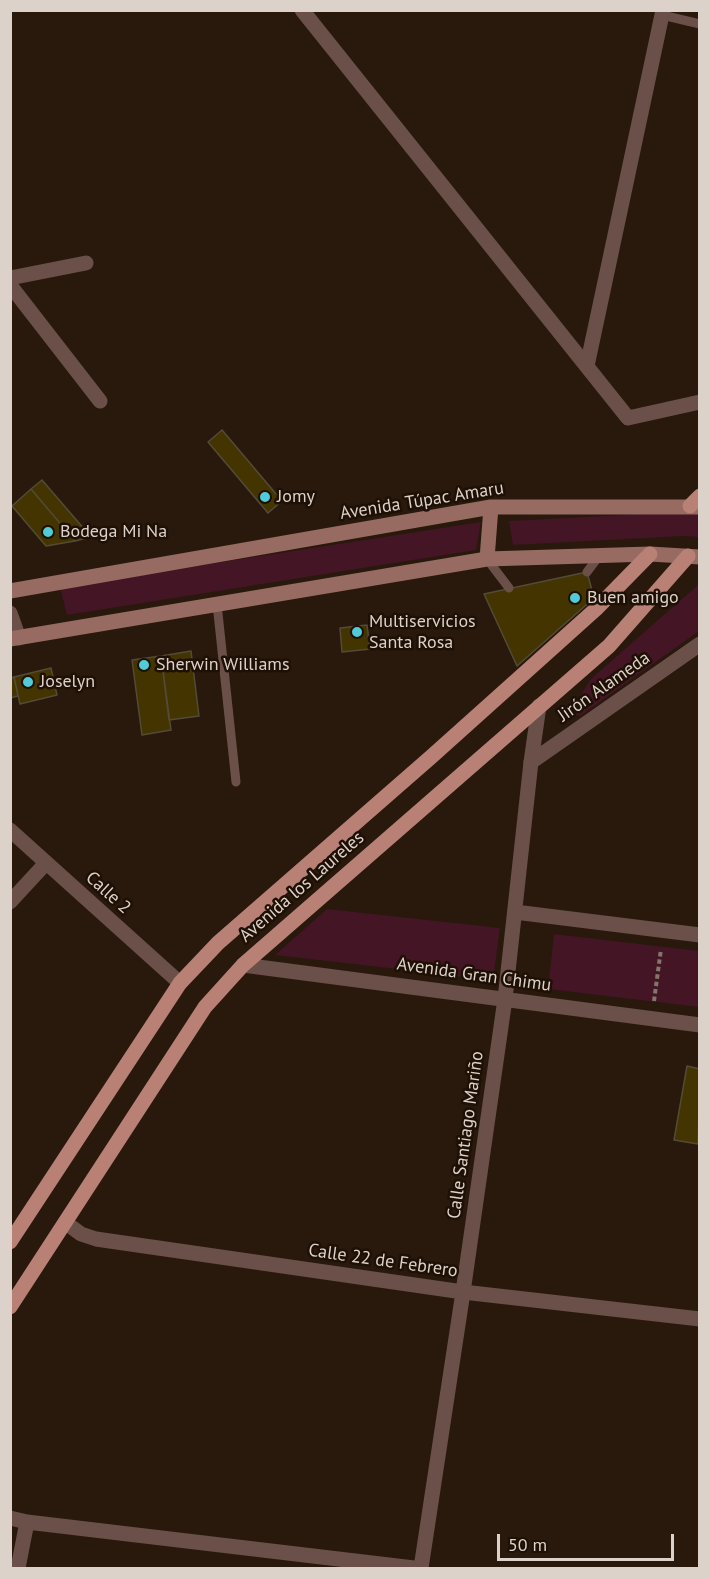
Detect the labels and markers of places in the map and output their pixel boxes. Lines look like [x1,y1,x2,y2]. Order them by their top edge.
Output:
place label: Jomy [277,486,315,508]
marker: Jomy [258,490,272,504]
place label: Bodega Mi Na [60,521,167,543]
marker: Bodega Mi Na [41,525,55,539]
place label: Buen amigo [587,587,679,609]
marker: Buen amigo [568,591,582,605]
place label: Multiservicios Santa Rosa [369,611,476,654]
marker: Multiservicios Santa Rosa [350,625,364,639]
place label: Sherwin Williams [156,654,290,676]
marker: Sherwin Williams [137,658,151,672]
place label: Joselyn [40,671,95,693]
marker: Joselyn [21,675,35,689]

